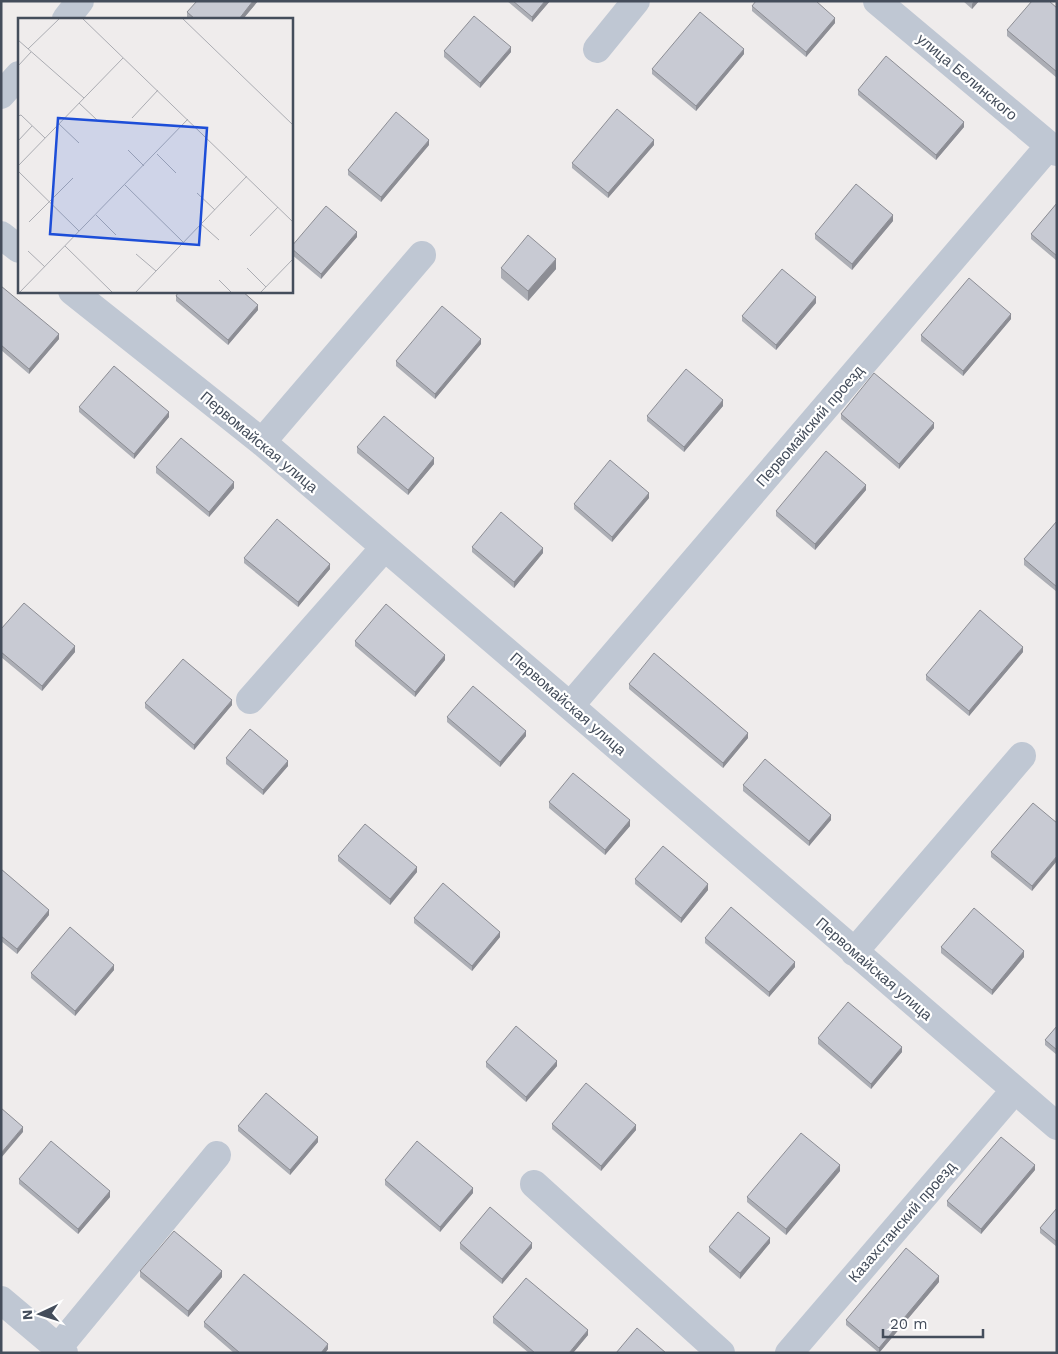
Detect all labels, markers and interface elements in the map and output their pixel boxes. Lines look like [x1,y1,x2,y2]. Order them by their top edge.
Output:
inset map [18,18,292,292]
street label: улица Белинского [913,30,1021,124]
street label: Первомайский проезд [752,362,868,490]
street label: Первомайская улица [197,388,322,497]
street label: Первомайская улица [506,649,630,760]
street label: Первомайская улица [812,914,936,1025]
street label: Казахстанский проезд [845,1158,960,1286]
north arrow [15,1289,65,1339]
scale bar [883,1306,983,1338]
text: N [19,1309,35,1321]
text: 20 m [890,1315,928,1333]

